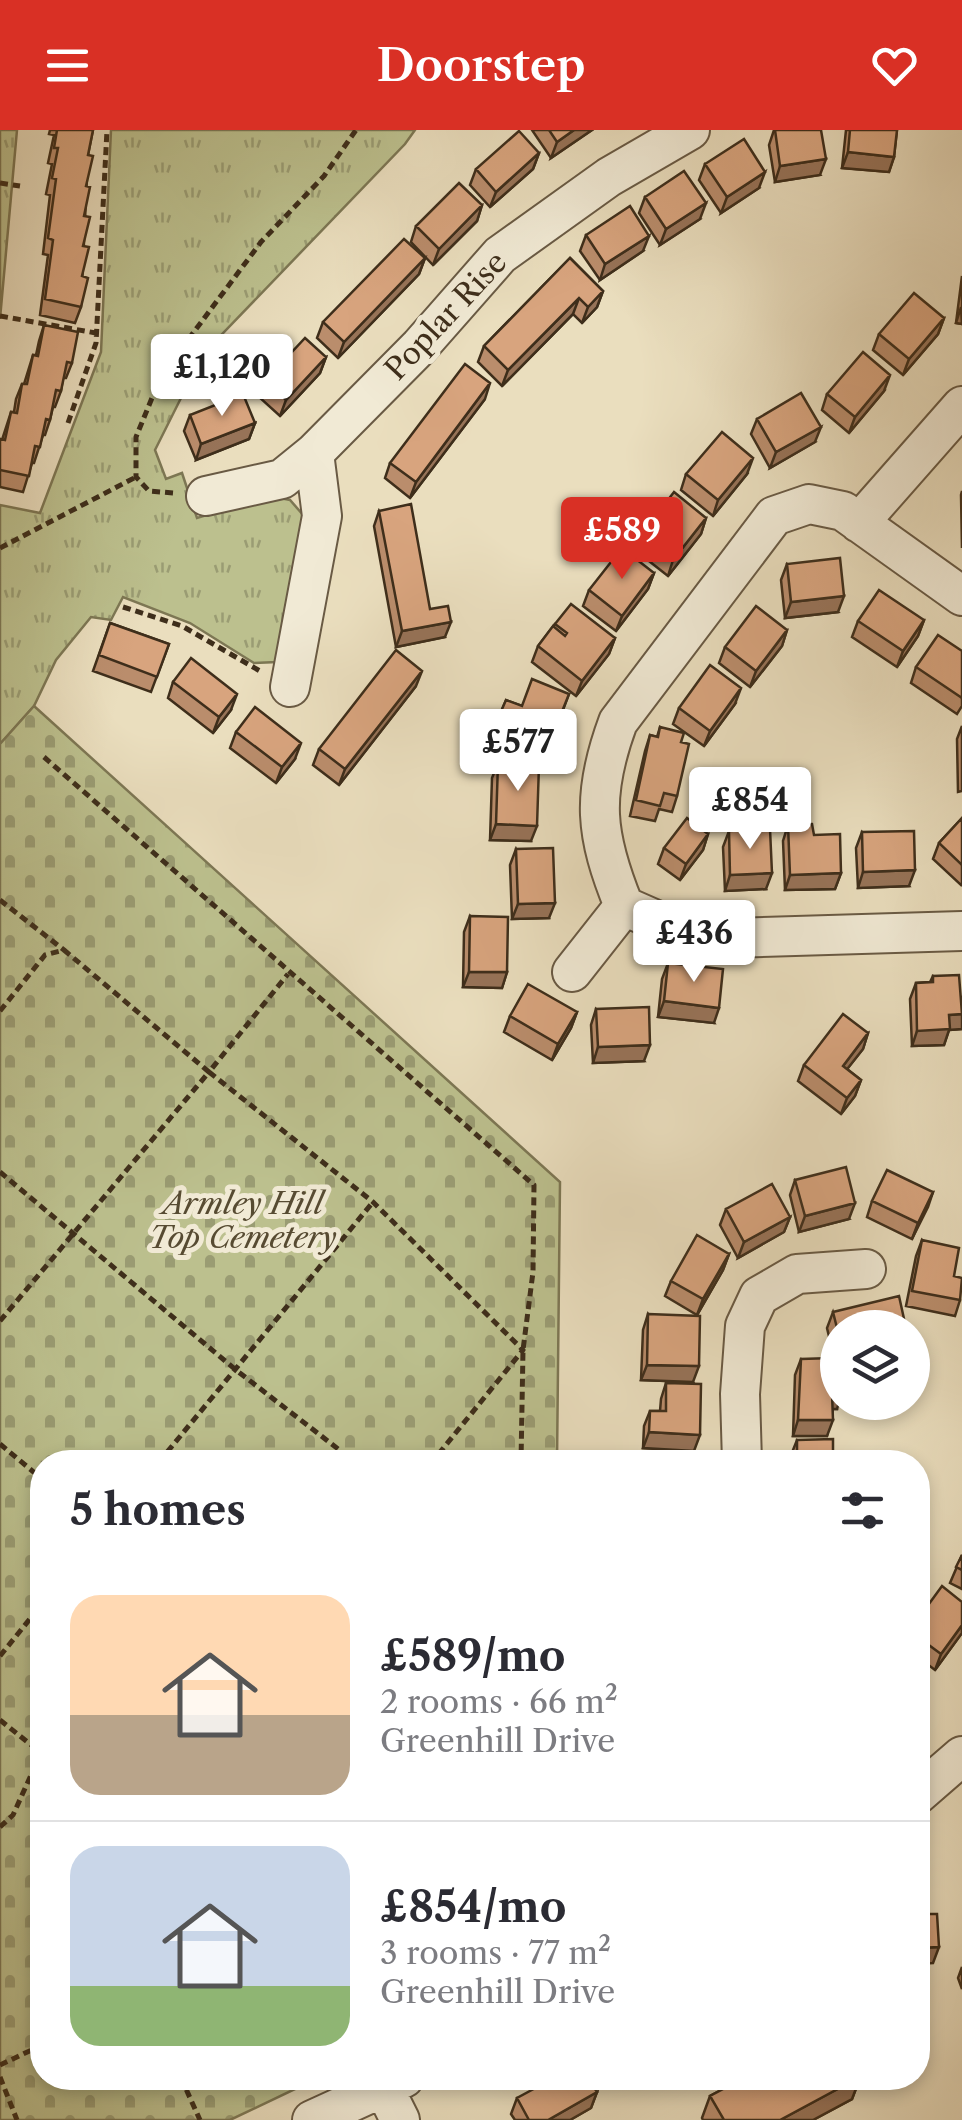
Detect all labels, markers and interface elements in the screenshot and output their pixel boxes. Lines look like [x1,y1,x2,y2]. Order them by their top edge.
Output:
text: Doorstep [377,37,585,93]
icon: menu [40,38,95,93]
icon: heart [867,38,922,93]
street label: Poplar Rise [377,244,514,387]
pin: £1,120 [141,334,303,419]
text: £1,120 [173,347,271,386]
pin: £589 [563,497,681,582]
text: £589 [583,510,661,549]
pin: £577 [459,709,577,794]
text: £577 [482,722,554,761]
pin: £854 [691,767,809,852]
text: £854 [711,780,789,819]
pin: £436 [635,900,753,985]
text: £436 [655,913,733,952]
park label: Armley Hill Top Cemetery [149,1185,337,1256]
map controls [820,1310,930,1420]
button: layers [820,1310,930,1420]
icon: filters [835,1483,890,1538]
text: 5 homes [70,1484,246,1536]
text: £589/mo [380,1630,565,1682]
icon: home [150,1635,270,1755]
text: 2 rooms · 66 m² [380,1682,618,1721]
text: Greenhill Drive [380,1721,615,1760]
text: £854/mo [380,1881,566,1933]
icon: home [150,1886,270,2006]
text: 3 rooms · 77 m² [380,1933,611,1972]
text: Greenhill Drive [380,1972,615,2011]

